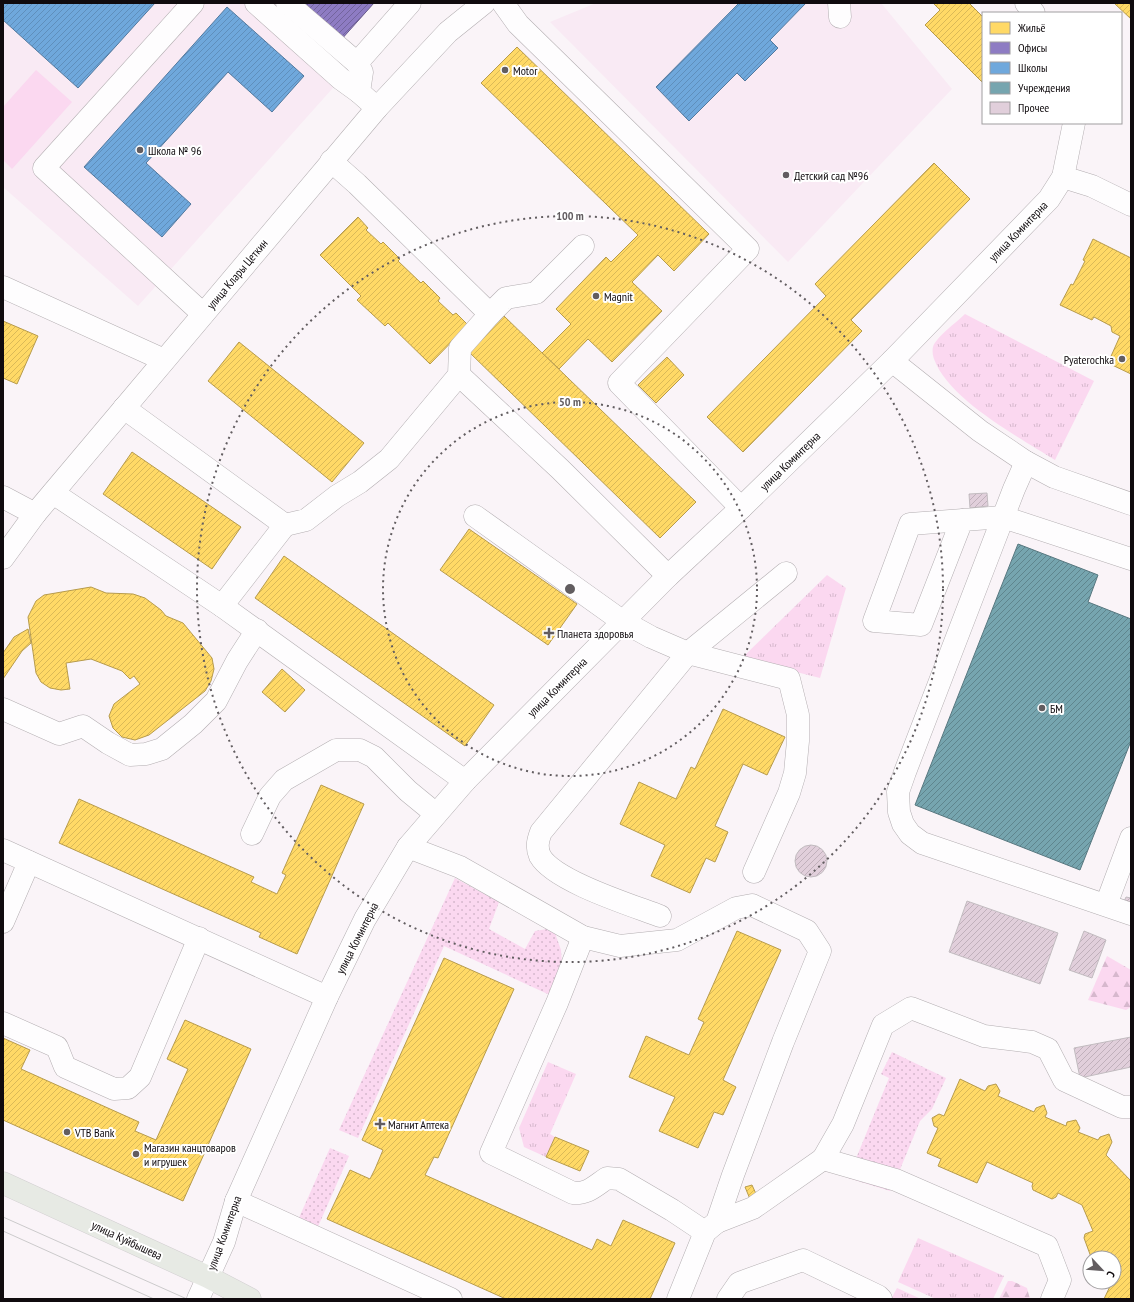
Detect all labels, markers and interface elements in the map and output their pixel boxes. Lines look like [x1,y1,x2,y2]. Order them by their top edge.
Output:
legend [982,12,1122,124]
text: Жильё [1017,20,1045,35]
text: Офисы [1018,40,1047,55]
text: Школы [1018,60,1047,75]
place label: Motor [513,63,538,78]
marker: Motor [500,65,510,75]
text: Учреждения [1018,80,1071,95]
text: Прочее [1018,100,1049,115]
place label: Школа № 96 [148,143,202,158]
marker: Школа № 96 [135,145,145,155]
place label: Детский сад №96 [794,168,869,183]
marker: Детский сад №96 [781,170,791,180]
street label: улица Коминтерна [985,197,1051,264]
text: 100 m [556,208,584,223]
street label: улица Клары Цеткин [203,236,271,312]
place label: Magnit [604,289,634,304]
marker: Magnit [591,291,601,301]
place label: Pyaterochka [1064,352,1114,367]
marker: Pyaterochka [1117,354,1127,364]
text: 50 m [559,394,581,409]
street label: улица Коминтерна [757,428,824,494]
centre of rings [563,582,577,596]
place label: Планета здоровья [557,626,634,641]
marker: Планета здоровья [544,628,554,638]
street label: улица Коминтерна [524,654,590,720]
place label: БМ [1050,701,1063,716]
marker: БМ [1037,703,1047,713]
street label: улица Коминтерна [333,900,382,976]
place label: Магнит Аптека [388,1117,449,1132]
marker: Магнит Аптека [375,1119,385,1129]
place label: VTB Bank [74,1125,115,1140]
marker: VTB Bank [62,1127,72,1137]
place label: Магазин канцтоваров и игрушек [144,1140,236,1169]
marker: Магазин канцтоваров и игрушек [131,1149,141,1159]
street label: улица Коминтерна [204,1193,245,1272]
street label: улица Куйбышева [89,1217,165,1263]
north arrow [1082,1250,1122,1290]
text: С [1104,1269,1118,1280]

